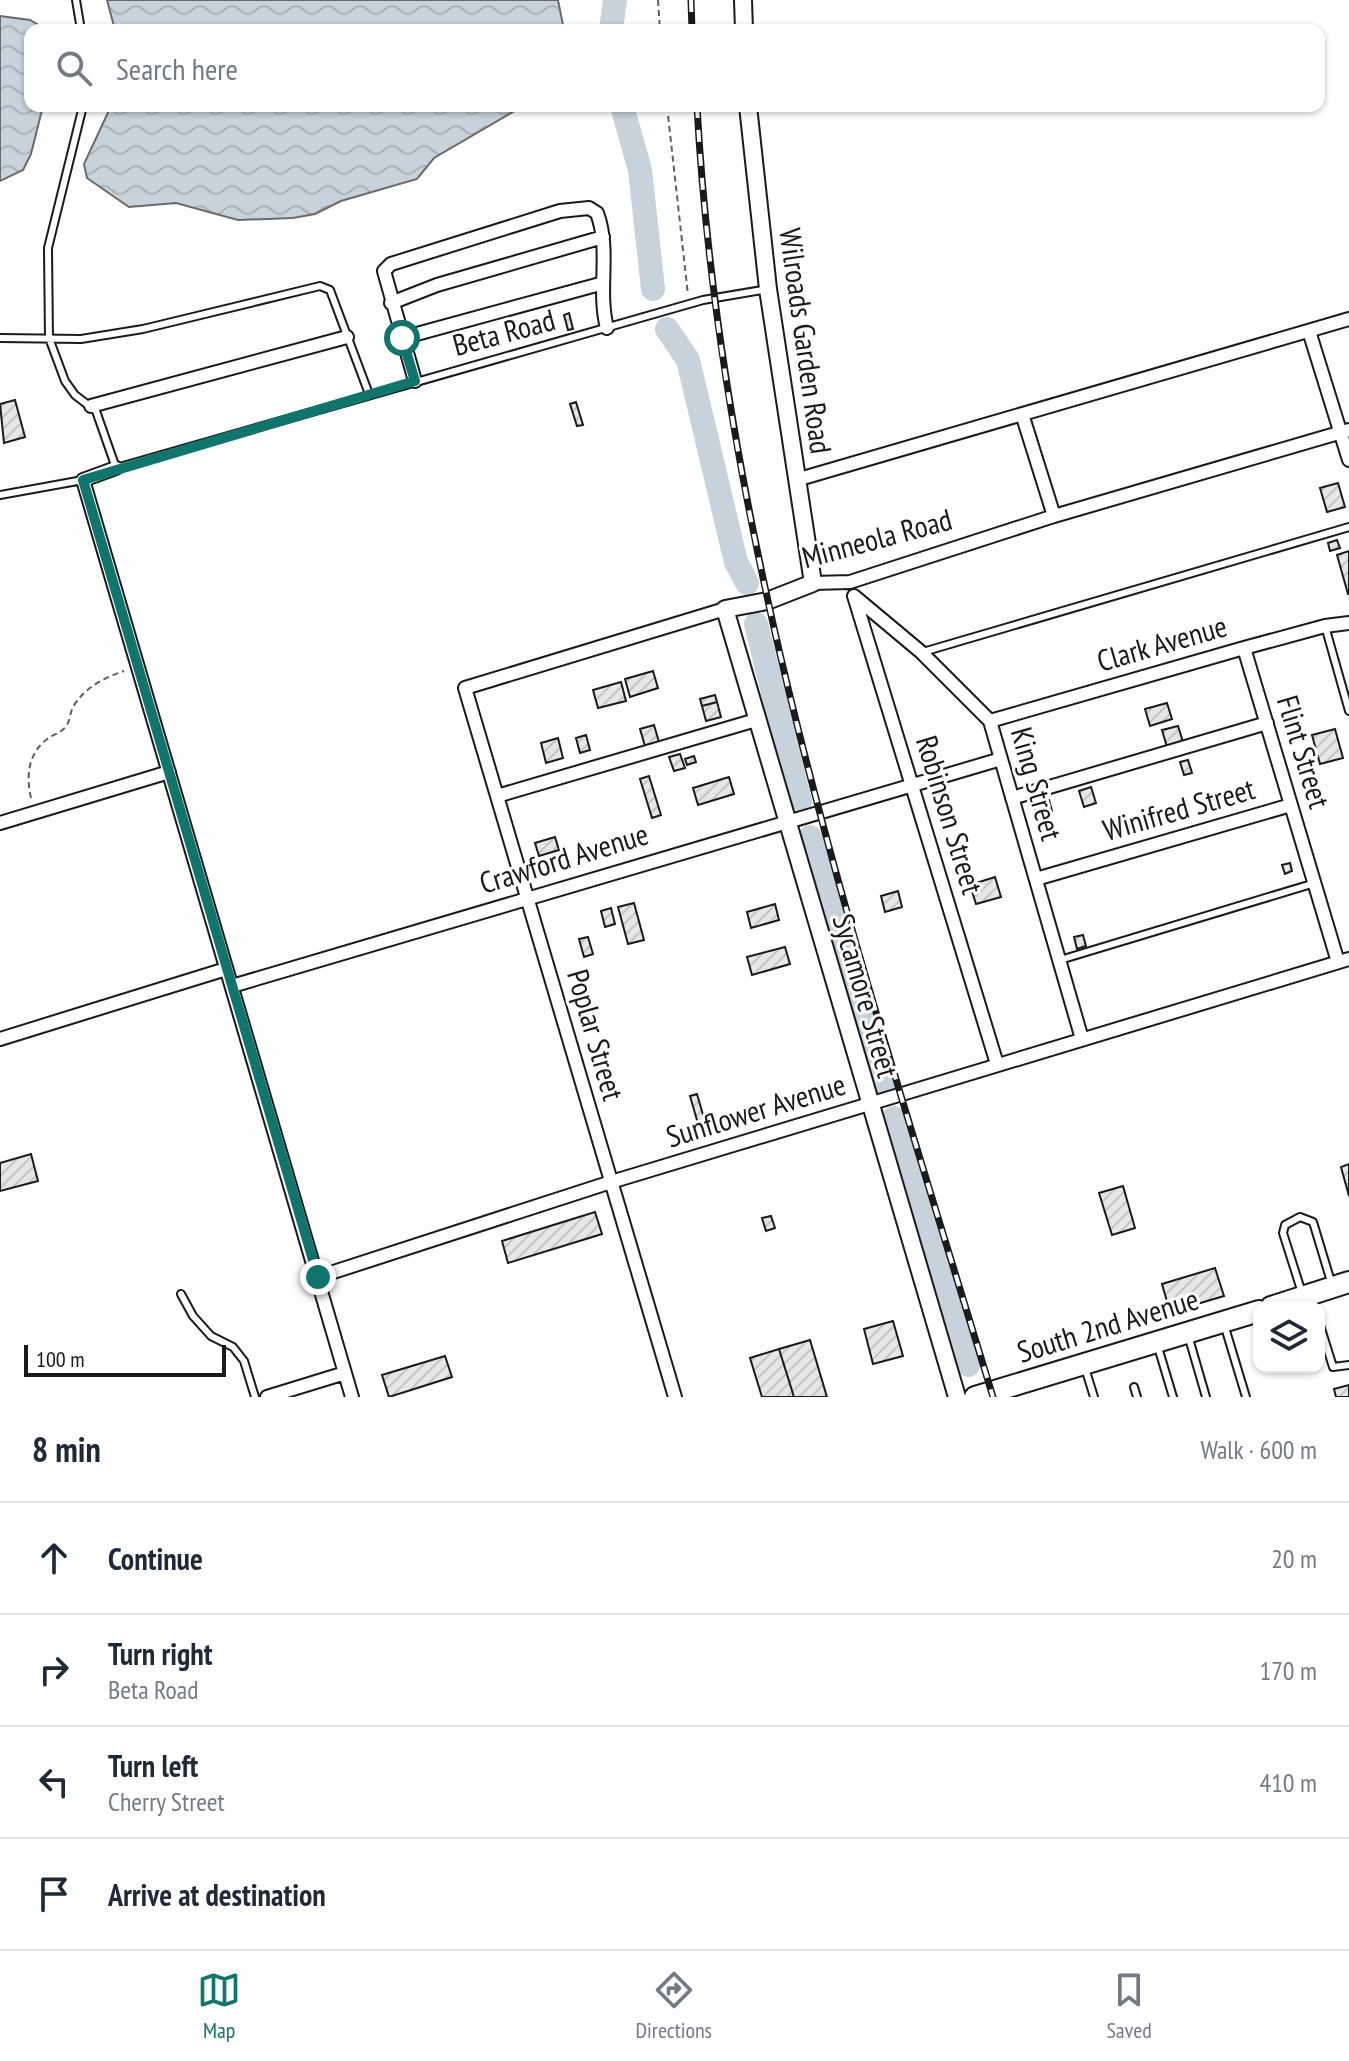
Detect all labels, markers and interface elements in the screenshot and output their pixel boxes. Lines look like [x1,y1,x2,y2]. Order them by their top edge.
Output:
search box [24,24,1325,112]
icon: search [52,46,96,90]
text: Search here [116,49,238,88]
street label: Wilroads Garden Road [771,225,842,456]
street label: Beta Road [448,299,559,364]
route start [384,320,420,356]
street label: Minneola Road [797,499,956,576]
street label: Clark Avenue [1092,605,1231,680]
street label: Flint Street [1269,690,1340,813]
street label: King Street [1003,723,1072,845]
street label: Robinson Street [908,731,993,899]
street label: Winifred Street [1098,768,1260,849]
street label: Crawford Avenue [474,813,653,902]
street label: Sycamore Street [824,909,909,1083]
street label: Poplar Street [559,965,634,1105]
street label: Sunflower Avenue [661,1064,850,1155]
route end [300,1259,336,1295]
street label: South 2nd Avenue [1012,1278,1203,1371]
map controls [1253,1301,1325,1373]
button: layers [1253,1301,1325,1373]
scale bar [24,1341,226,1377]
text: 100 m [36,1345,85,1373]
text: 8 min [32,1427,101,1471]
text: Walk · 600 m [1200,1433,1317,1466]
icon: ahead [32,1536,76,1580]
text: Continue [108,1539,203,1578]
text: 20 m [1271,1542,1317,1575]
text: Turn right [108,1634,212,1673]
icon: right [32,1648,76,1692]
text: 170 m [1259,1654,1317,1687]
text: Beta Road [108,1673,198,1706]
text: Turn left [108,1746,198,1785]
icon: left [32,1760,76,1804]
text: 410 m [1259,1766,1317,1799]
text: Cherry Street [108,1785,225,1818]
icon: arrive [32,1872,76,1916]
text: Arrive at destination [108,1875,326,1914]
tab: Map [197,1968,241,2044]
tab: Directions [636,1968,712,2044]
tab: Saved [1106,1968,1152,2044]

